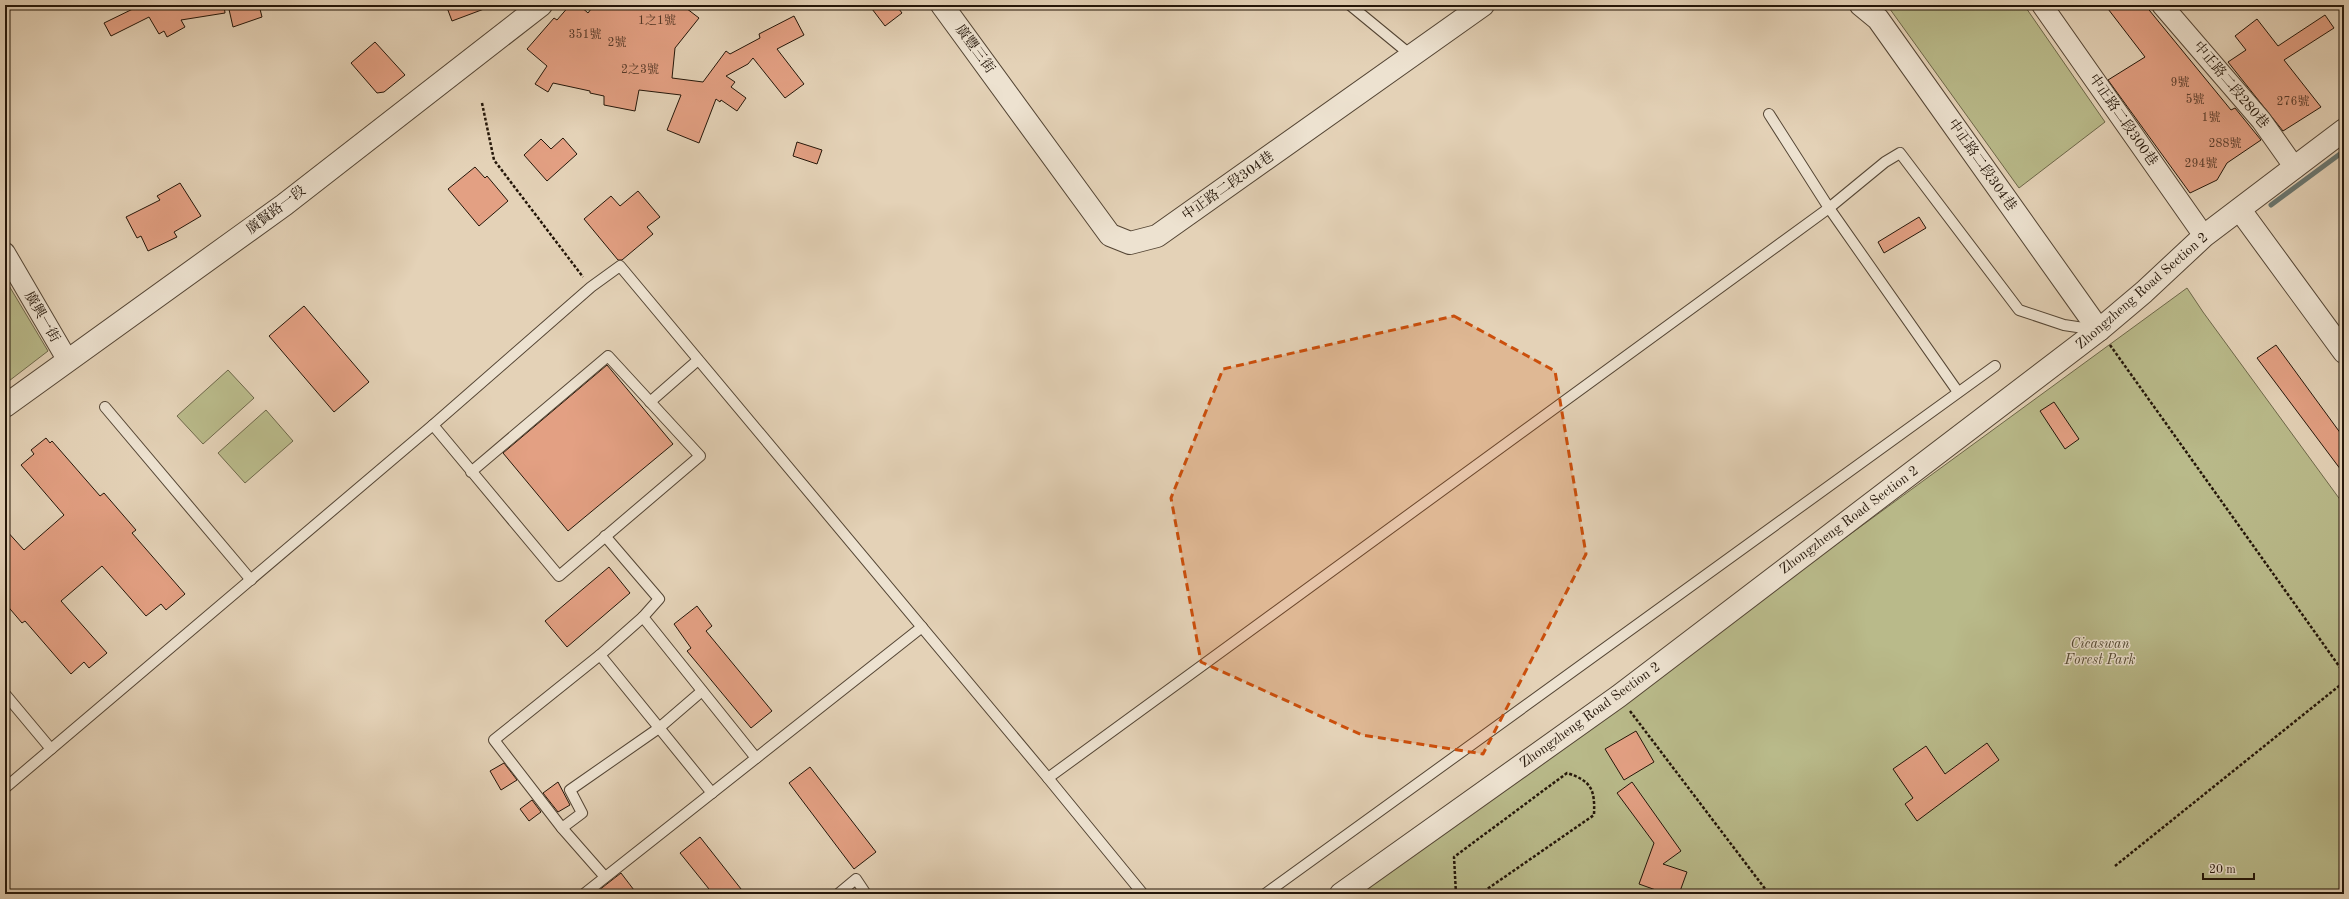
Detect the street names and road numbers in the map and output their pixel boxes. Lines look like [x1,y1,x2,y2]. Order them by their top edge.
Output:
street label: 廣豐三街 [953,22,998,76]
street label: 中正路二段280巷 [2191,38,2272,131]
street label: 中正路二段300巷 [2086,71,2161,168]
street label: 中正路二段304巷 [1945,116,2020,213]
street label: 中正路二段304巷 [1179,148,1276,223]
street label: 廣賢路一段 [243,183,308,237]
street label: Zhongzheng Road Section 2 [2073,230,2211,352]
street label: 廣興一街 [22,289,63,345]
street label: Zhongzheng Road Section 2 [1777,463,1921,577]
street label: Zhongzheng Road Section 2 [1517,659,1663,771]

